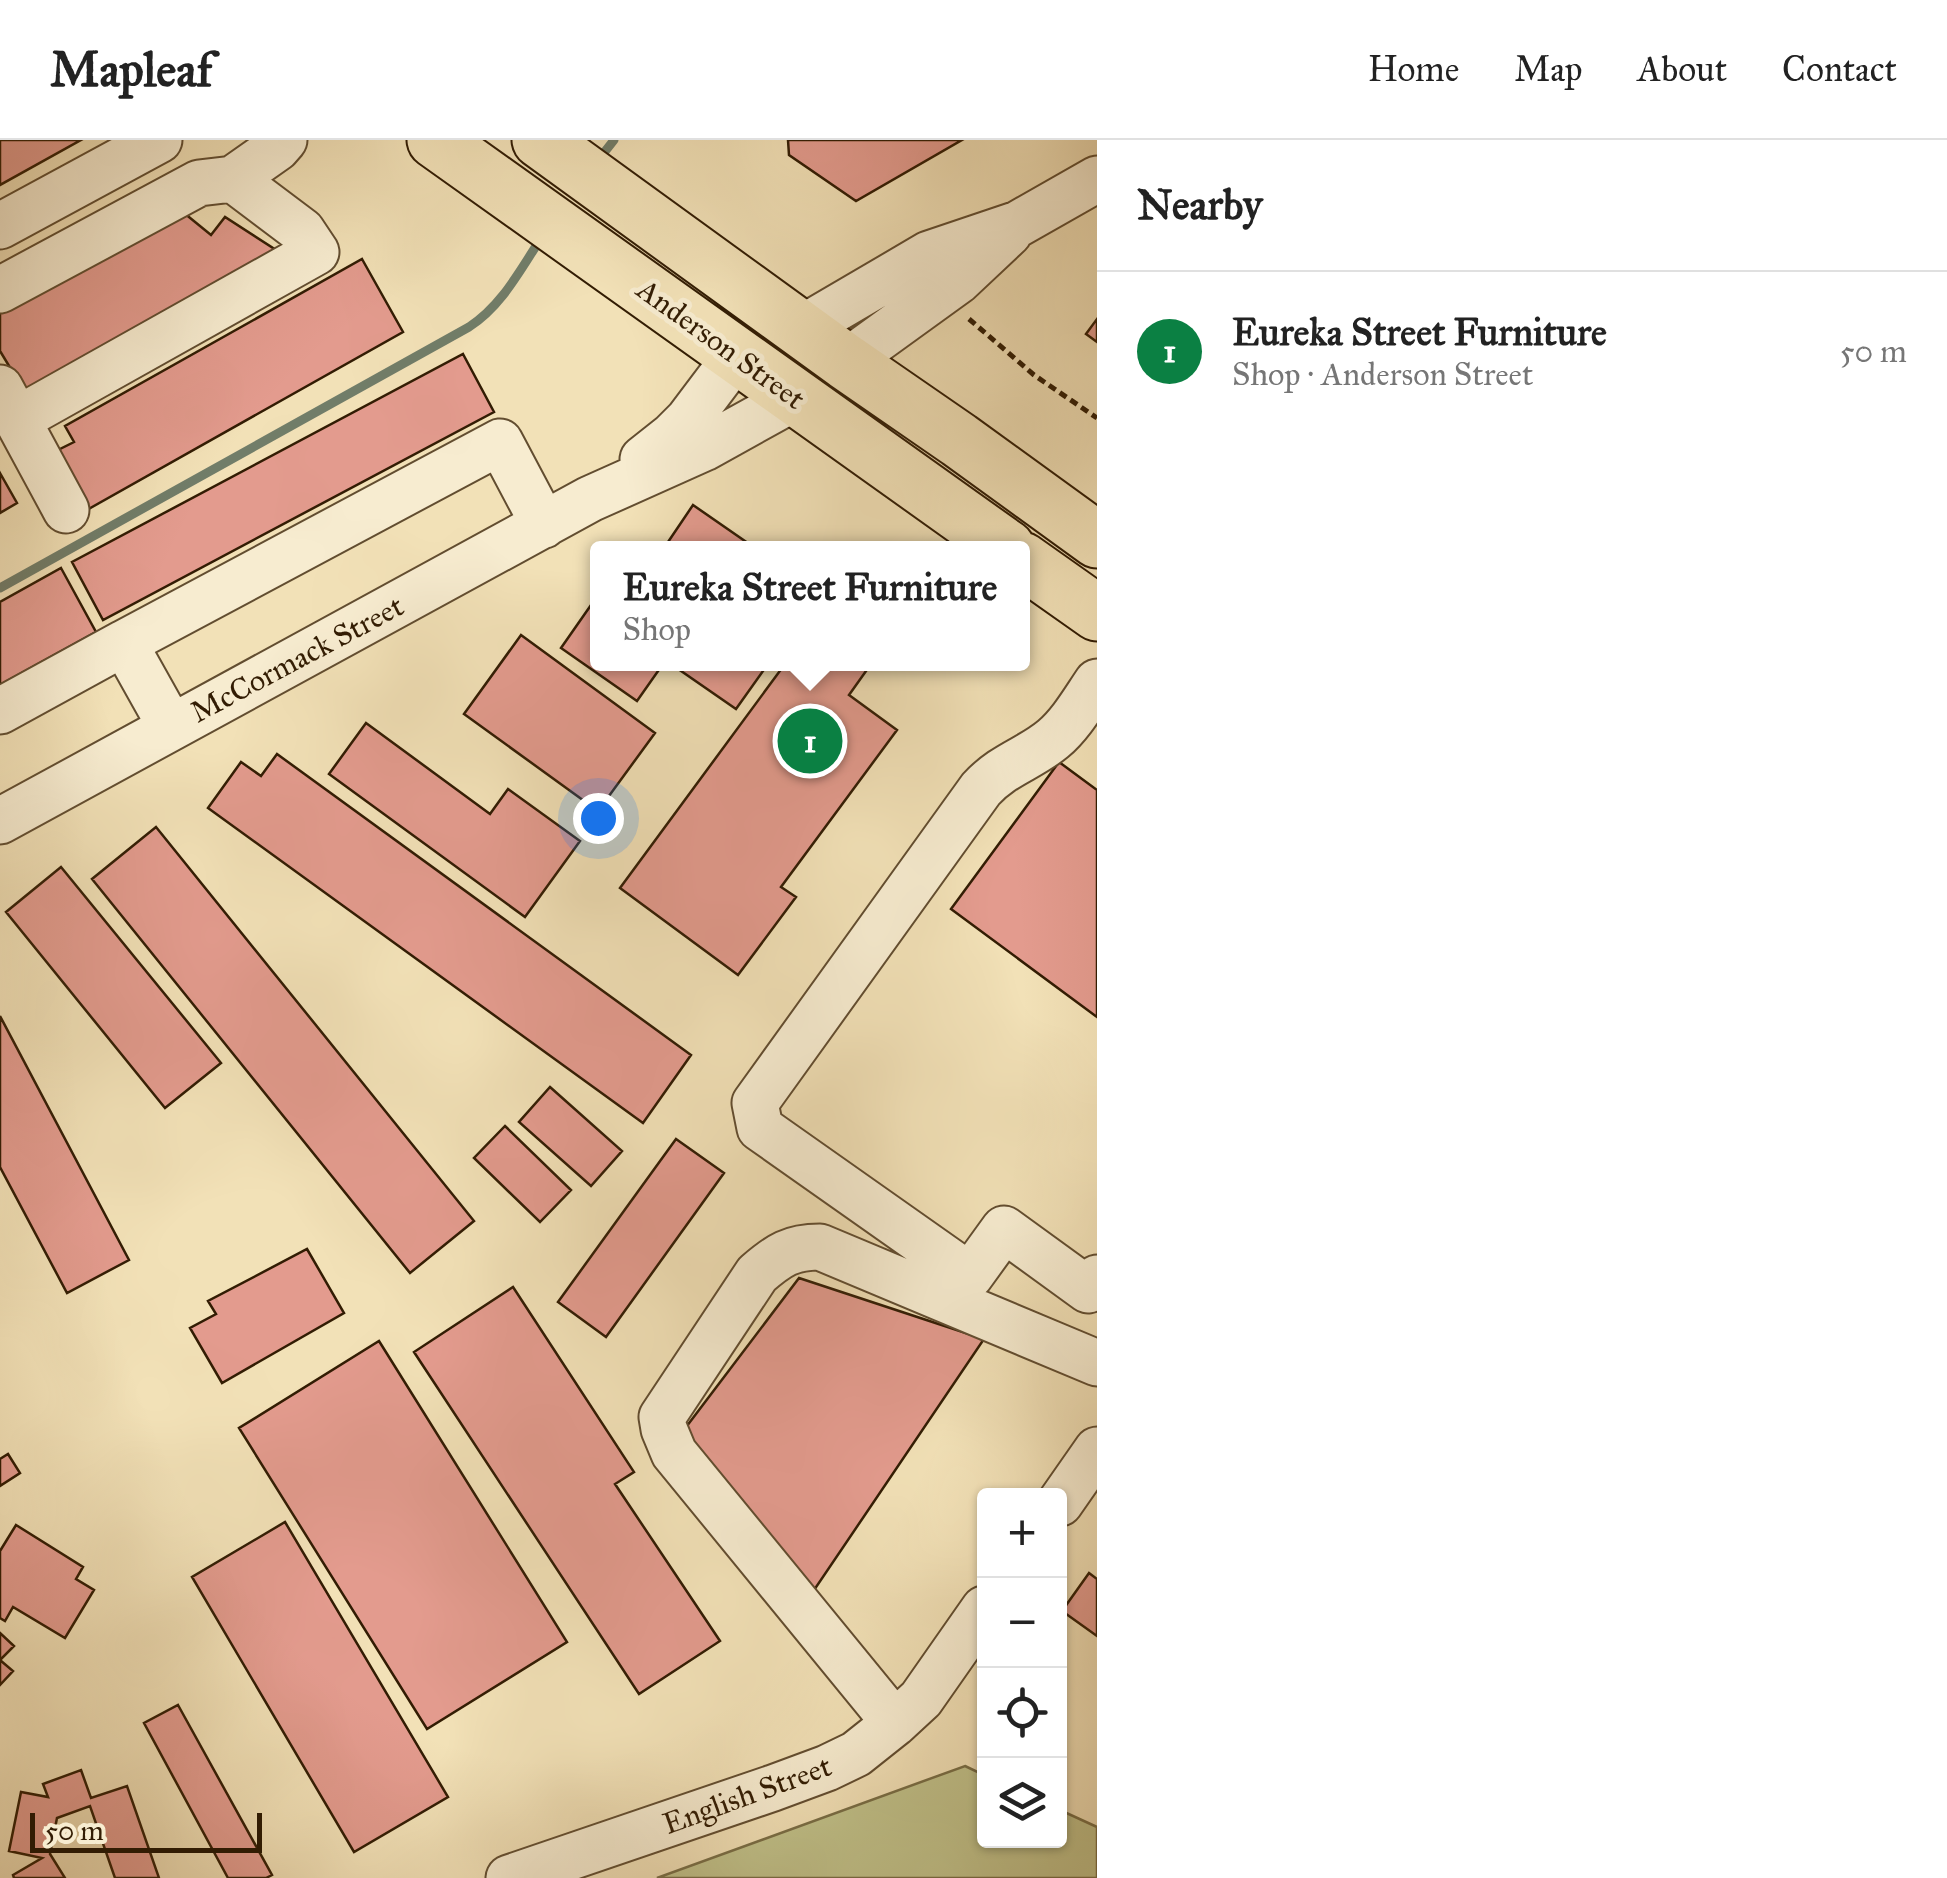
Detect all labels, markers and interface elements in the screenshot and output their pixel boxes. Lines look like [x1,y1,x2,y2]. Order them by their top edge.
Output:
text: Mapleaf [50,40,213,99]
text: Home [1368,48,1459,91]
text: Map [1514,48,1583,91]
text: About [1638,48,1727,91]
text: Contact [1782,48,1897,91]
text: Nearby [1137,179,1262,231]
street label: Anderson Street [628,270,812,417]
text: Eureka Street Furniture [1232,309,1607,355]
text: 1 [1163,332,1176,371]
text: 50 m [1840,332,1907,371]
text: Shop · Anderson Street [1232,355,1533,394]
popup [590,541,1030,671]
text: Eureka Street Furniture [623,564,997,610]
street label: McCormack Street [184,588,410,730]
text: Shop [623,610,691,649]
pin: 1 [778,704,842,778]
your location [573,793,624,844]
map controls [977,1488,1067,1848]
button: + [977,1488,1067,1578]
button: − [977,1578,1067,1668]
button: locate [977,1668,1067,1758]
street label: English Street [658,1748,837,1842]
button: layers [977,1758,1067,1848]
scale bar [30,1808,262,1852]
text: 50 m [45,1813,104,1848]

